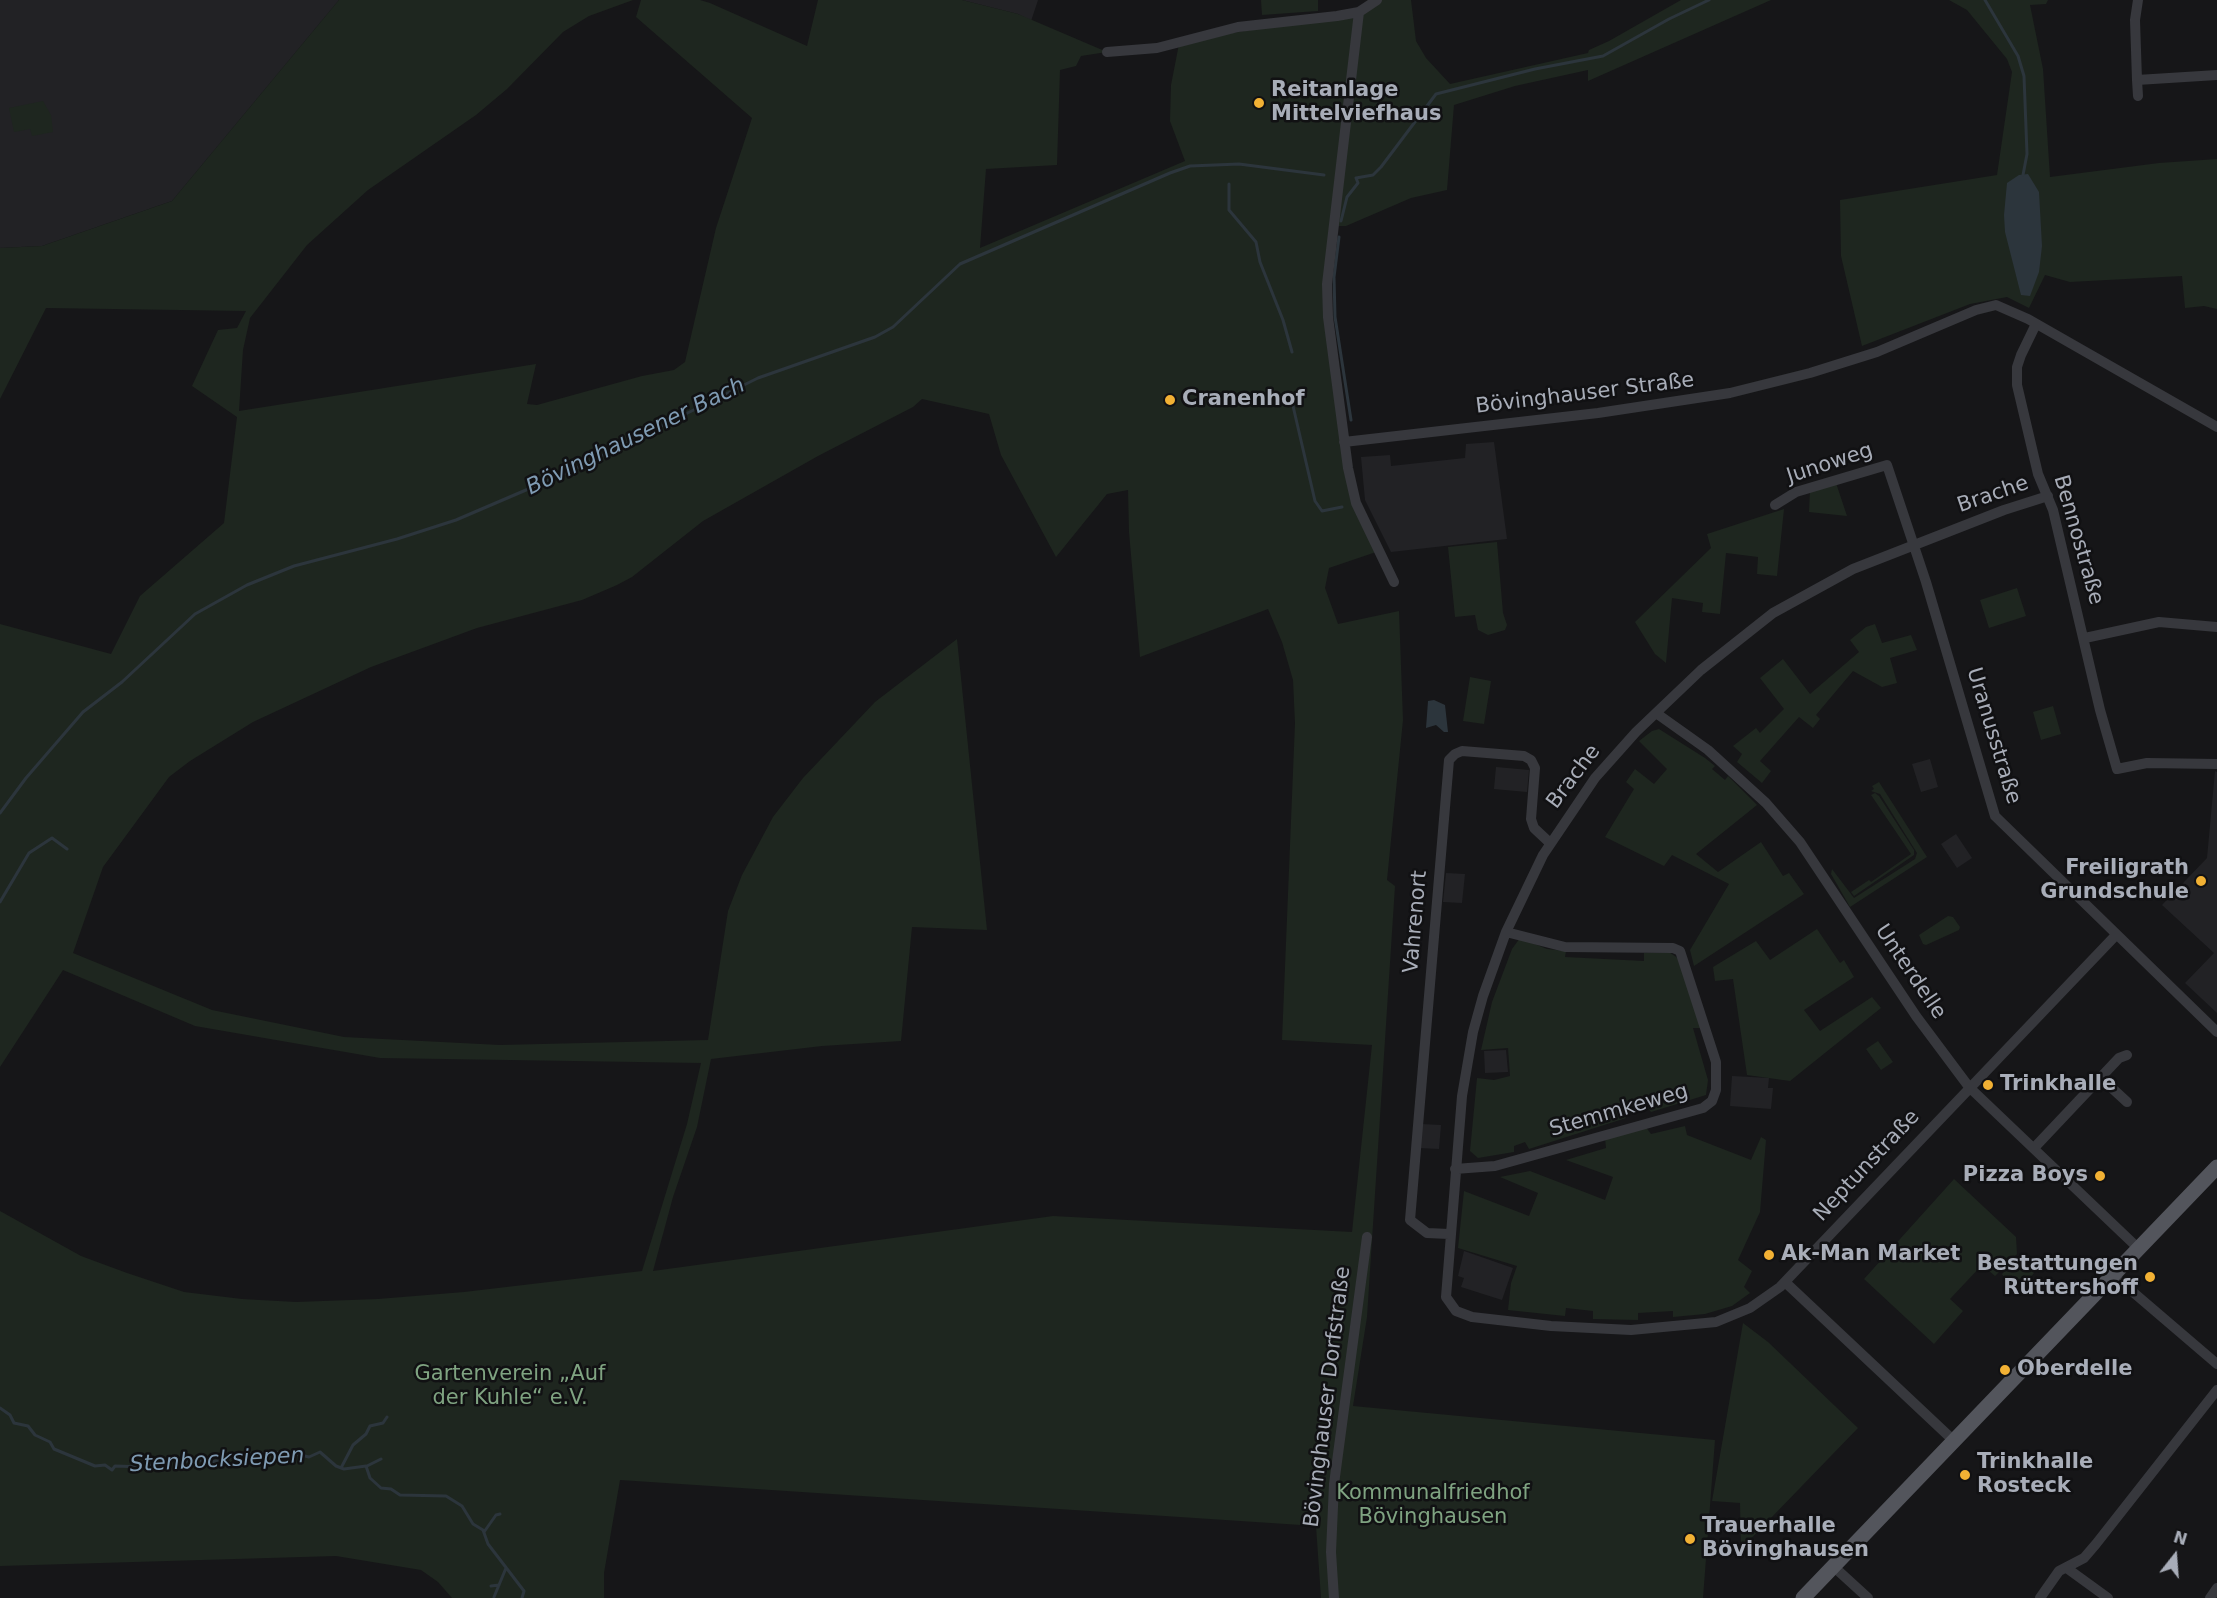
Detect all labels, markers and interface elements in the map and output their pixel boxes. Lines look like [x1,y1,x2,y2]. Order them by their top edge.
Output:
place label: Reitanlage Mittelviefhaus [1271,78,1441,128]
marker: Reitanlage Mittelviefhaus [1252,96,1266,110]
street label: Bövinghauser Straße [1474,368,1696,420]
water label: Bövinghausener Bach [522,373,750,501]
place label: Cranenhof [1182,387,1305,413]
marker: Cranenhof [1163,393,1177,407]
street label: Junoweg [1784,438,1876,490]
street label: Brache [1954,471,2032,519]
street label: Bennostraße [2047,472,2109,608]
street label: Uranusstraße [1960,665,2026,807]
street label: Brache [1542,740,1606,814]
place label: Freiligrath Grundschule [2040,856,2189,906]
street label: Vahrenort [1399,870,1433,974]
marker: Freiligrath Grundschule [2194,874,2208,888]
street label: Unterdelle [1869,920,1951,1024]
place label: Trinkhalle [2000,1072,2116,1098]
marker: Trinkhalle [1981,1078,1995,1092]
street label: Stemmkeweg [1547,1079,1691,1143]
street label: Neptunstraße [1809,1105,1925,1227]
place label: Pizza Boys [1963,1163,2088,1189]
marker: Pizza Boys [2093,1169,2107,1183]
place label: Ak-Man Market [1781,1242,1960,1268]
marker: Ak-Man Market [1762,1248,1776,1262]
place label: Bestattungen Rüttershoff [1977,1252,2138,1302]
street label: Bövinghauser Dorfstraße [1299,1265,1357,1529]
marker: Bestattungen Rüttershoff [2143,1270,2157,1284]
place label: Oberdelle [2017,1357,2132,1383]
park label: Gartenverein „Auf der Kuhle“ e.V. [415,1362,605,1412]
marker: Oberdelle [1998,1363,2012,1377]
water label: Stenbocksiepen [129,1443,305,1479]
place label: Trinkhalle Rosteck [1977,1450,2093,1500]
marker: Trinkhalle Rosteck [1958,1468,1972,1482]
park label: Kommunalfriedhof Bövinghausen [1336,1481,1530,1531]
place label: Trauerhalle Bövinghausen [1702,1514,1869,1564]
north arrow [2145,1526,2205,1586]
text: N [2171,1527,2190,1549]
marker: Trauerhalle Bövinghausen [1683,1532,1697,1546]

